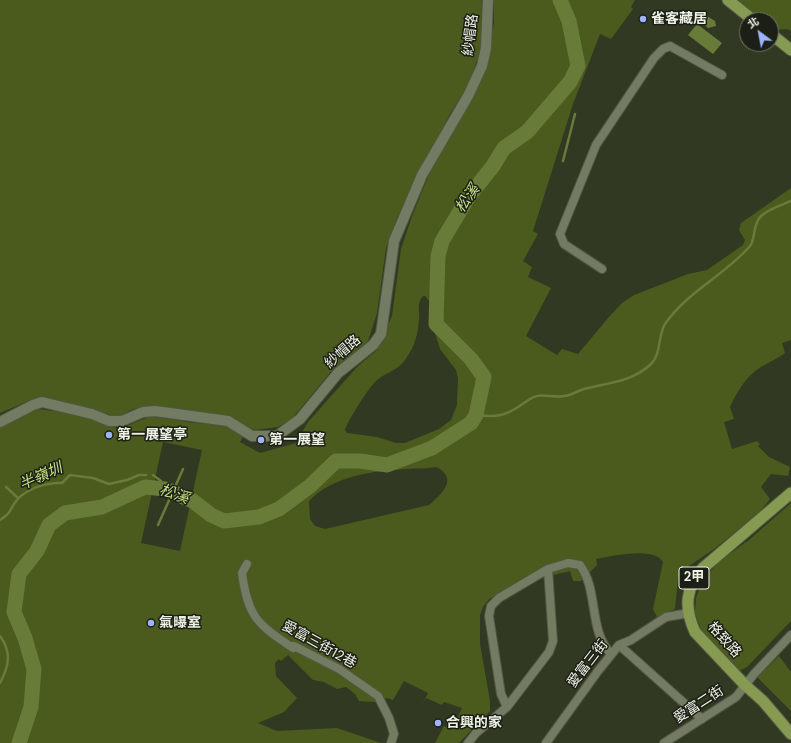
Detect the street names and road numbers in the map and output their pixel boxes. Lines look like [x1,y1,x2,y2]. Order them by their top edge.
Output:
street label: 紗帽路 [460,13,482,57]
street label: 紗帽路 [322,332,364,372]
road number: 2甲 [679,567,709,589]
street label: 愛富三街12巷 [279,618,359,672]
street label: 格致路 [704,619,744,661]
street label: 愛富三街 [564,637,612,691]
street label: 愛富二街 [671,683,727,727]

